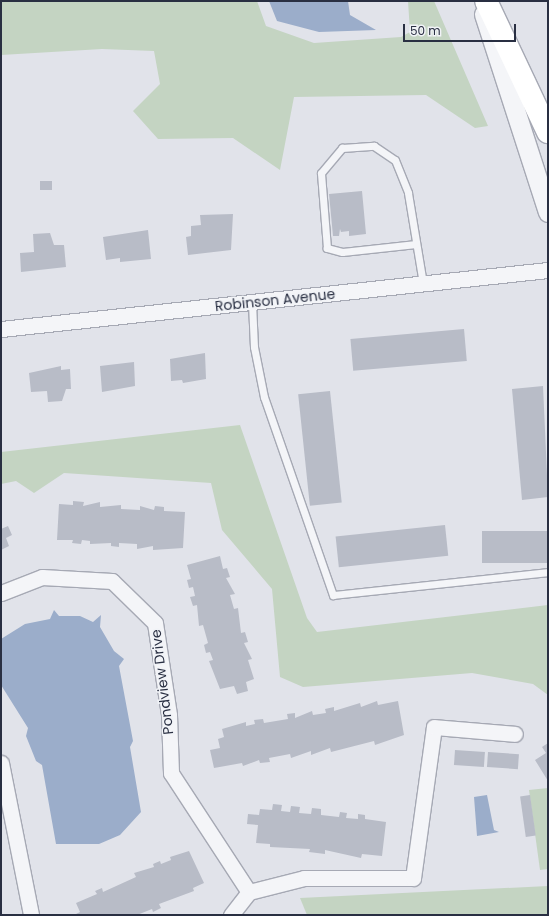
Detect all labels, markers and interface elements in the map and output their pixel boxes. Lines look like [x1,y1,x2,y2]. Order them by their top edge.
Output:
scale bar [405,16,518,42]
text: 50 m [410,22,441,39]
street label: Robinson Avenue [214,285,336,315]
street label: Pondview Drive [147,628,177,736]

